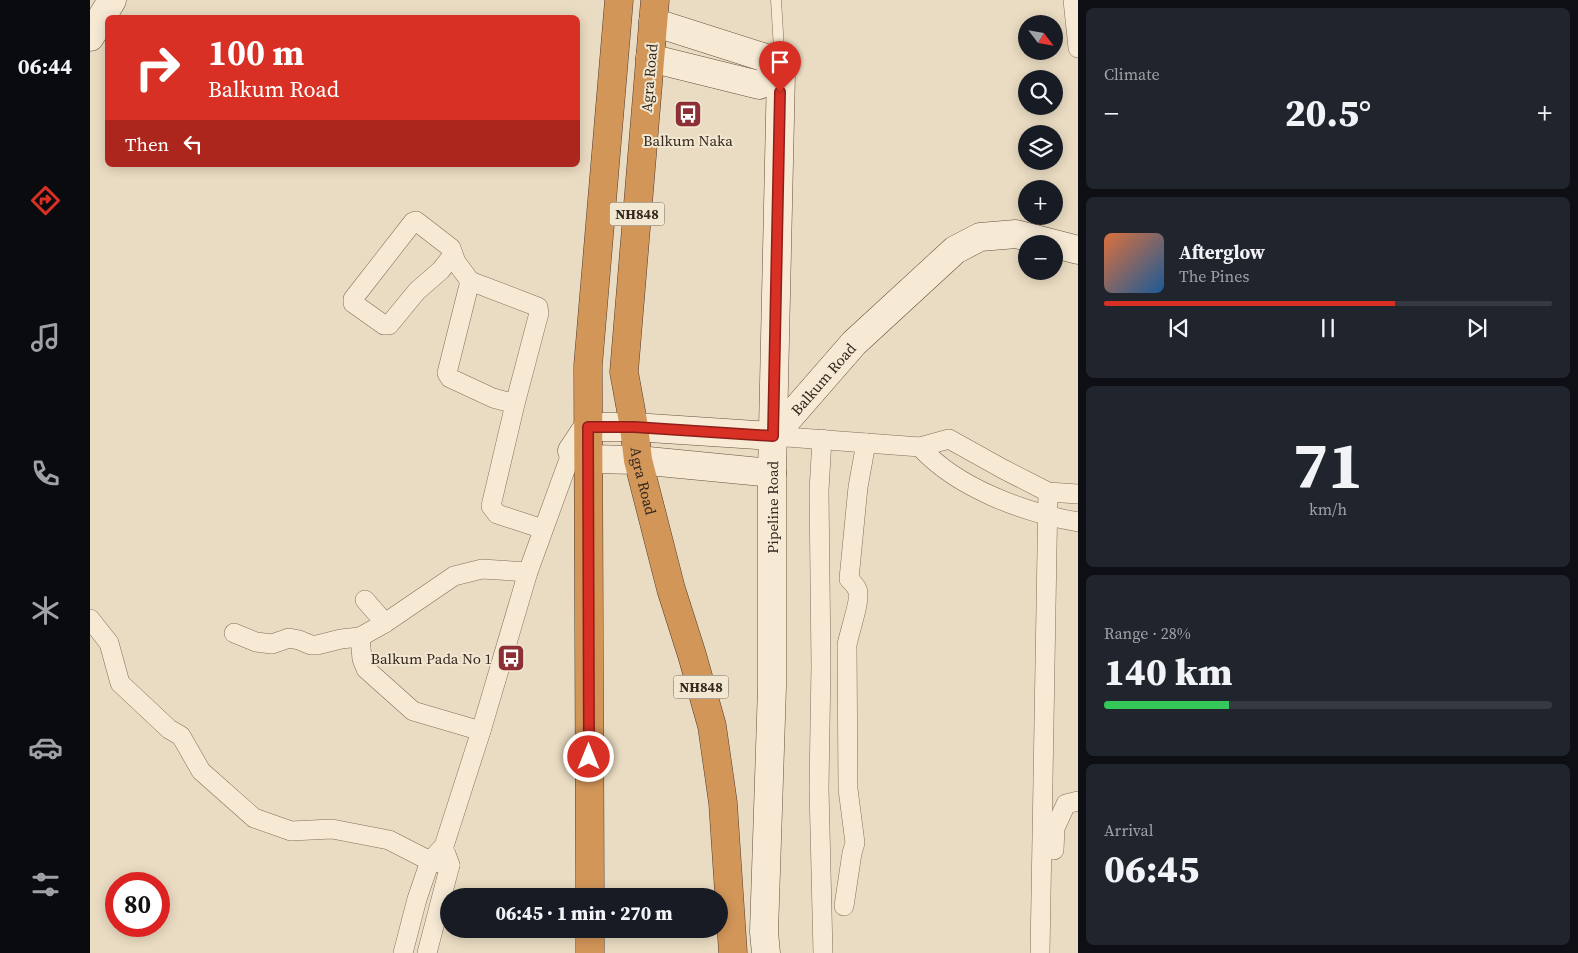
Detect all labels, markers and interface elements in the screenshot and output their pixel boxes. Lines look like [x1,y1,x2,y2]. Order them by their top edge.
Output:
north arrow [1018,15,1062,60]
map controls [1018,15,1063,280]
text: 100 m [208,29,304,77]
icon: right [125,35,190,100]
pin [759,41,801,92]
street label: Agra Road [636,42,663,113]
icon: arrive [766,48,794,76]
text: 06:44 [18,51,72,81]
text: Climate [1104,63,1160,85]
button: search [1018,70,1063,115]
text: Balkum Road [208,74,339,104]
text: 20.5° [1285,87,1371,139]
text: − [1104,94,1119,132]
text: + [1537,94,1552,132]
bus stop icon: Balkum Naka [673,99,703,129]
button: layers [1018,125,1063,170]
icon: left [179,130,207,158]
place label: Balkum Naka [643,130,733,151]
text: Then [125,131,169,157]
button: + [1018,180,1063,225]
icon: directions [28,183,63,218]
road number: NH848 [610,202,664,225]
button: − [1018,235,1063,280]
text: Afterglow [1179,239,1265,265]
text: The Pines [1179,265,1249,287]
icon: previous [1165,314,1193,342]
icon: pause [1314,314,1342,342]
icon: next [1463,314,1491,342]
icon: music [28,320,63,355]
street label: Balkum Road [786,338,861,419]
text: 71 [1293,421,1363,510]
street label: Agra Road [626,446,662,517]
icon: phone [28,456,63,491]
street label: Pipeline Road [762,460,783,554]
text: km/h [1309,498,1347,520]
icon: climate [28,593,63,628]
text: Range · 28% [1104,622,1191,644]
bus stop icon: Balkum Pada No 1 [496,643,526,673]
text: 140 km [1104,646,1232,698]
place label: Balkum Pada No 1 [370,648,492,669]
road number: NH848 [674,676,728,699]
icon: car [28,730,63,765]
position arrow [562,730,614,782]
text: Arrival [1104,819,1153,841]
text: 06:45 [1104,843,1199,895]
icon: filters [28,867,63,902]
speed limit sign: 80 [105,872,170,937]
text: 06:45 · 1 min · 270 m [495,900,673,926]

